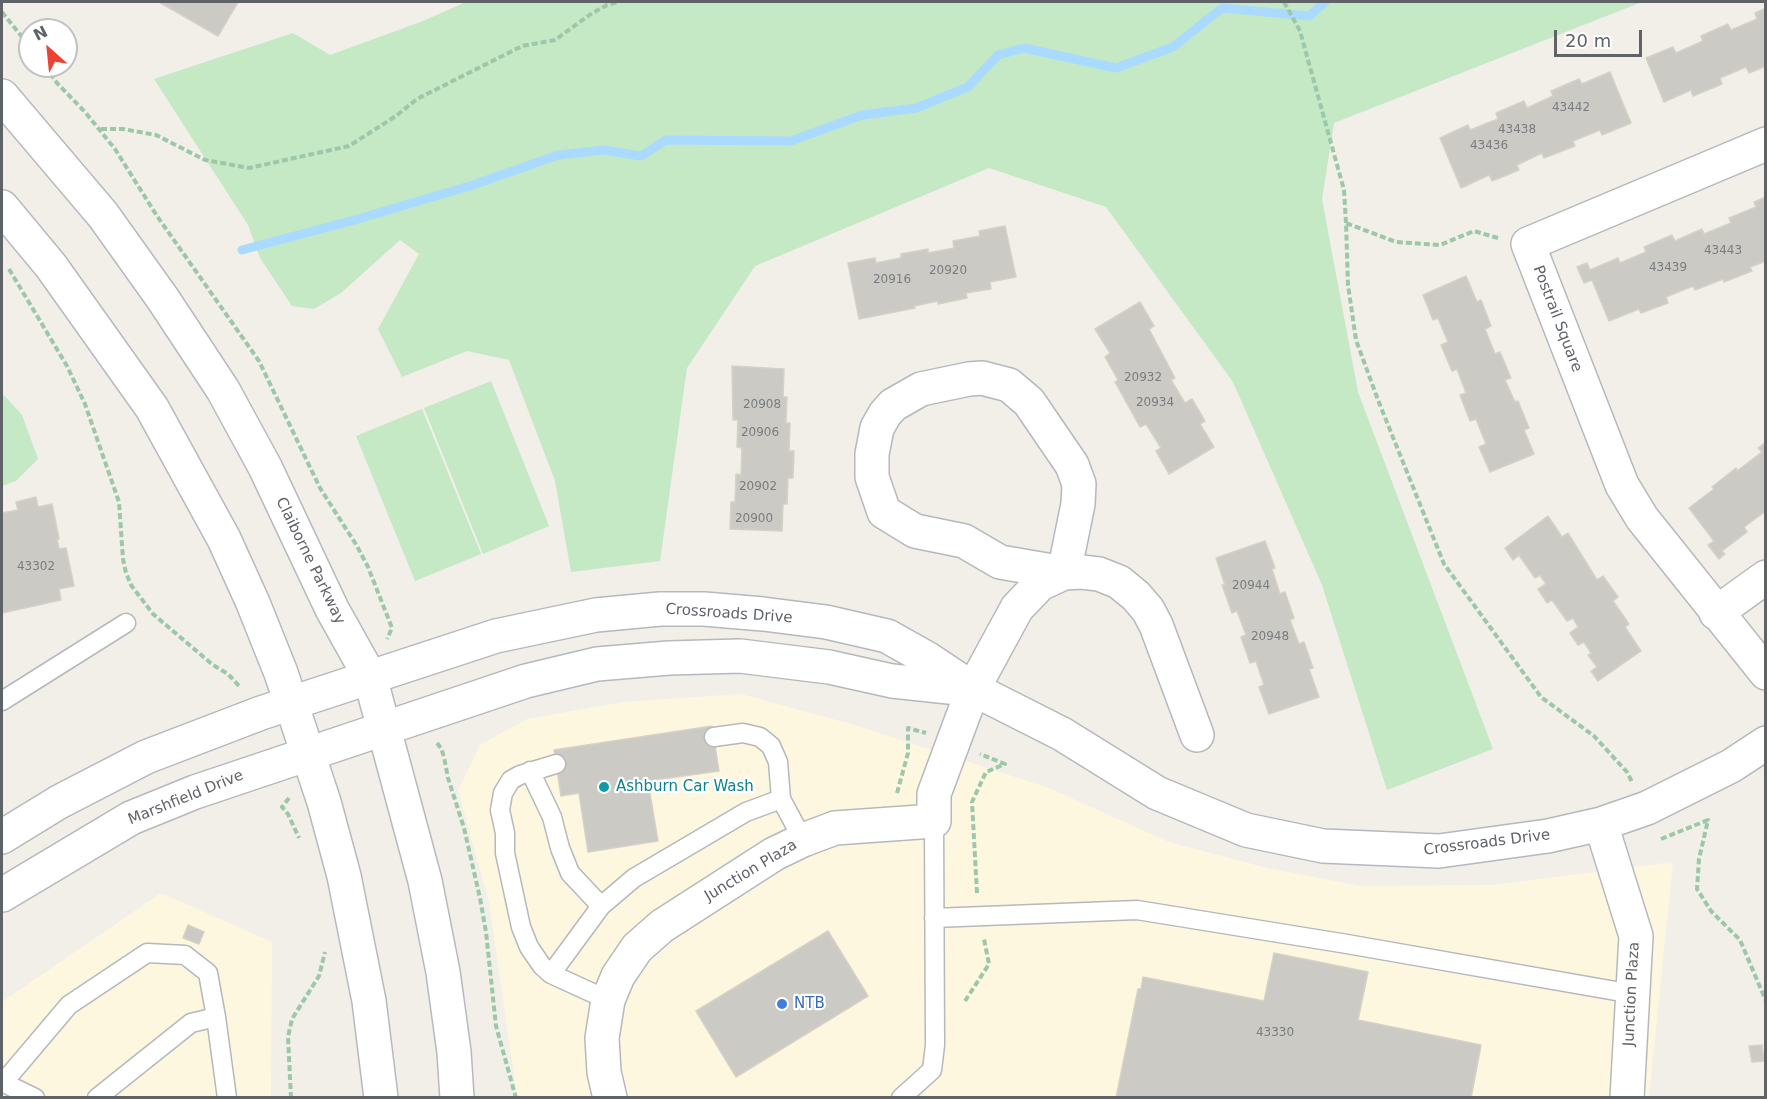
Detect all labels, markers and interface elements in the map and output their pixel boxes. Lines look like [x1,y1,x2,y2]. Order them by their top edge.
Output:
north arrow [18,18,78,78]
scale bar [1557,18,1646,56]
text: N [30,22,51,45]
text: 20 m [1565,30,1611,51]
house number: 43442 [1552,101,1590,115]
house number: 43438 [1498,123,1536,137]
house number: 43436 [1470,139,1508,153]
house number: 43443 [1704,244,1742,258]
house number: 43439 [1649,261,1687,275]
street label: Postrail Square [1528,263,1586,375]
house number: 20920 [929,264,967,278]
house number: 20916 [873,273,911,287]
house number: 20932 [1124,371,1162,385]
house number: 20934 [1136,396,1174,410]
house number: 20908 [743,398,781,412]
house number: 20906 [741,426,779,440]
house number: 20902 [739,480,777,494]
street label: Claiborne Parkway [271,495,349,627]
house number: 20900 [735,512,773,526]
house number: 43302 [17,560,55,574]
house number: 20944 [1232,579,1270,593]
street label: Crossroads Drive [665,601,793,627]
house number: 20948 [1251,630,1289,644]
street label: Marshfield Drive [126,767,246,829]
place label: Ashburn Car Wash [616,778,754,796]
marker: Ashburn Car Wash [597,780,611,794]
street label: Crossroads Drive [1423,826,1551,860]
street label: Junction Plaza [702,836,800,906]
street label: Junction Plaza [1620,941,1644,1047]
place label: NTB [794,995,825,1013]
marker: NTB [775,997,789,1011]
house number: 43330 [1256,1026,1294,1040]

